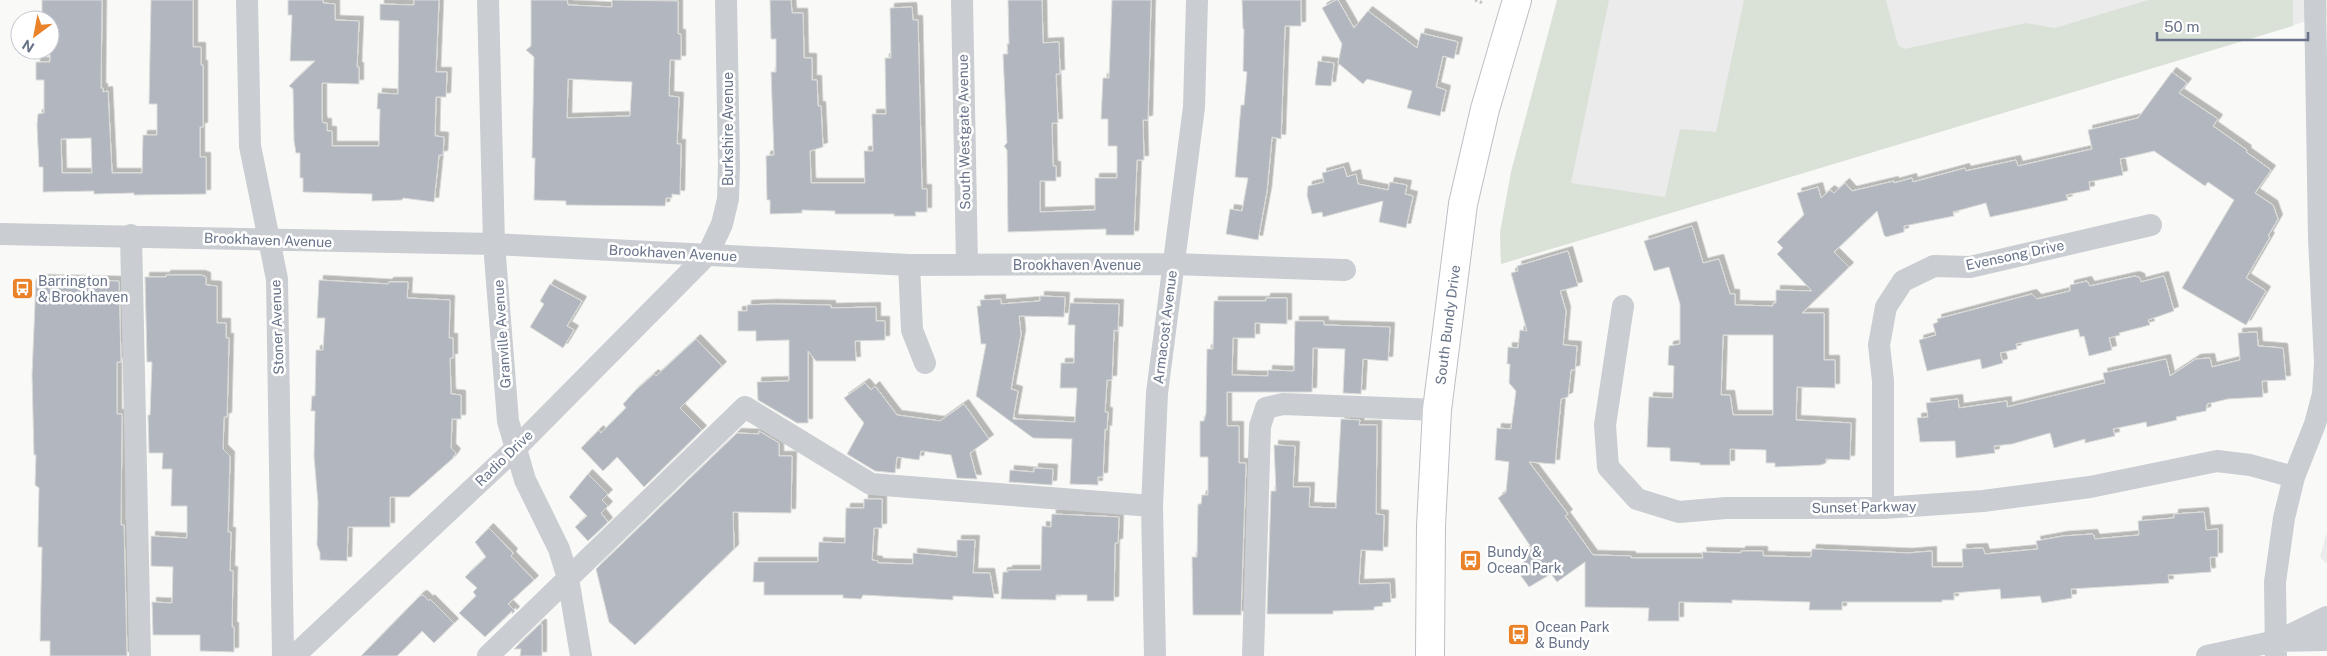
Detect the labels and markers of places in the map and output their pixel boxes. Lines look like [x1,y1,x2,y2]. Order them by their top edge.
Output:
place label: Barrington & Brookhaven [38,273,128,305]
bus stop icon: Barrington & Brookhaven [10,277,34,301]
place label: Bundy & Ocean Park [1487,544,1562,576]
bus stop icon: Bundy & Ocean Park [1459,548,1483,572]
place label: Ocean Park & Bundy [1535,619,1610,651]
bus stop icon: Ocean Park & Bundy [1507,623,1531,647]

